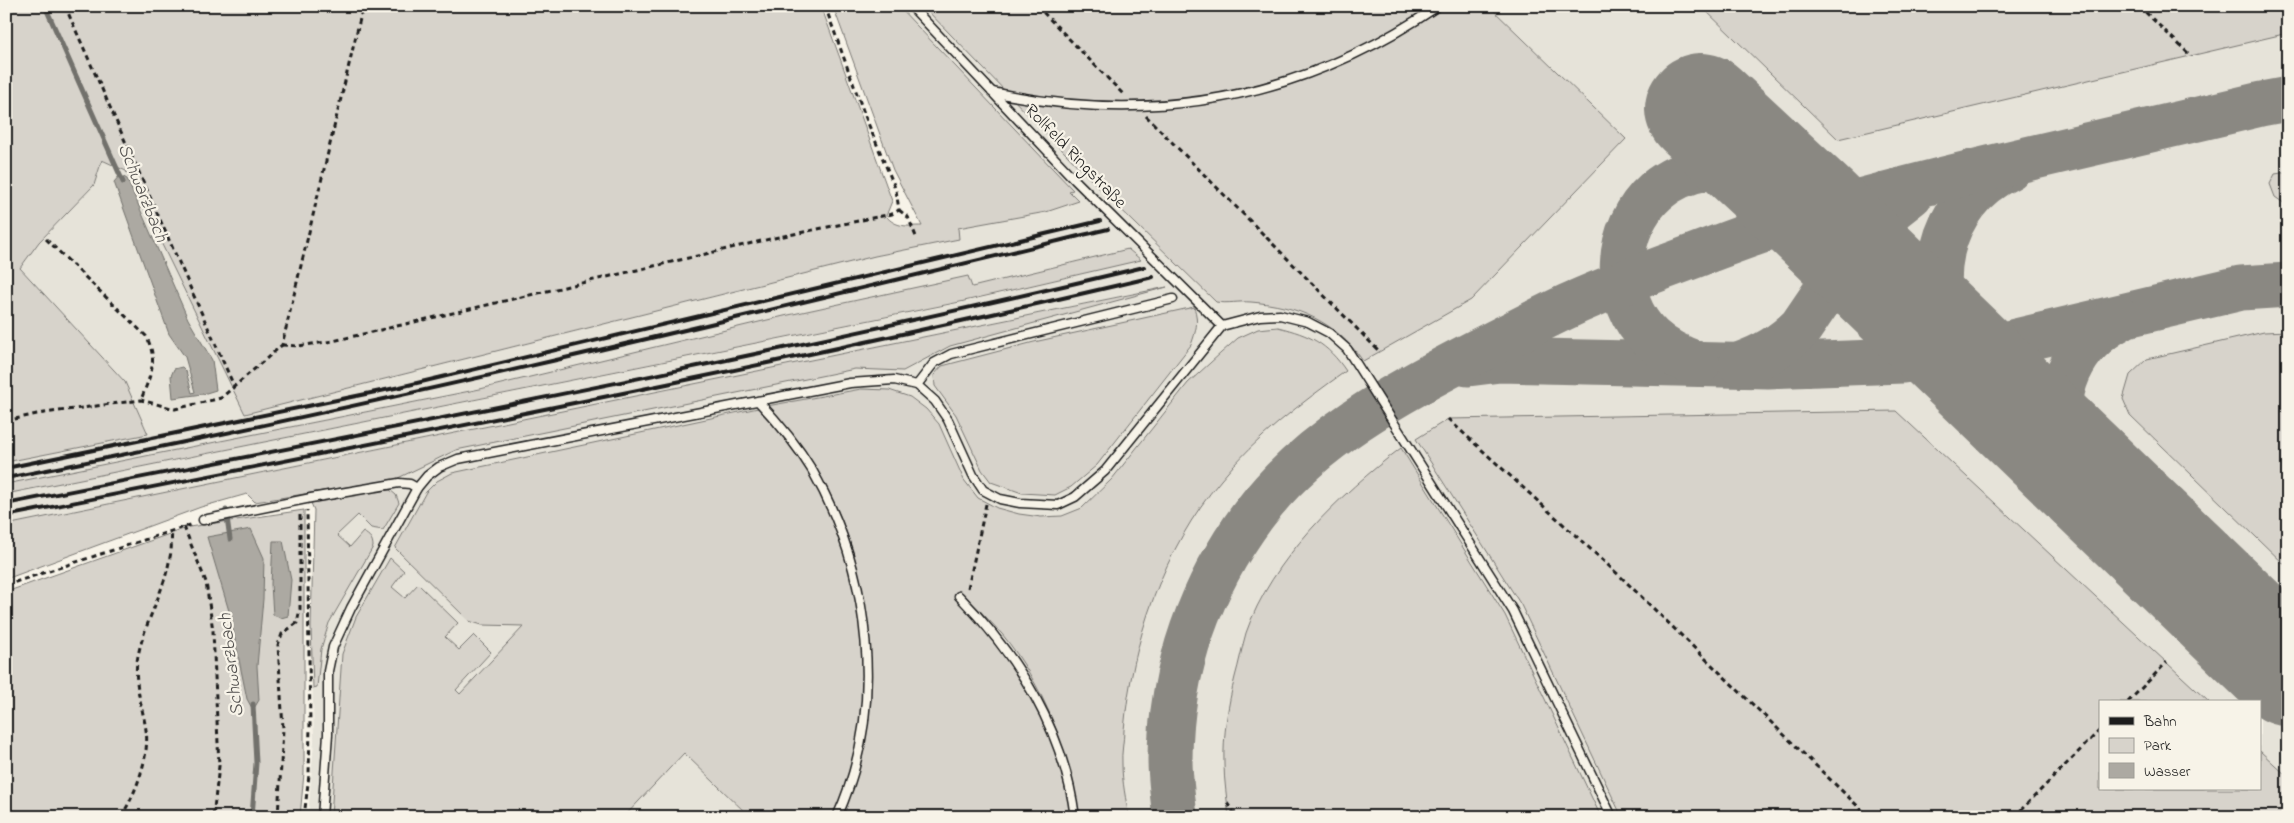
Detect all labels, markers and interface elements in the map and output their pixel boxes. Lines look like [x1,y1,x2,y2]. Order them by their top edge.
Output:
street label: Rollfeld Ringstraße [1017,99,1133,217]
water label: Schwarzbach [110,140,174,247]
water label: Schwarzbach [212,611,252,718]
legend [2099,700,2262,790]
text: Bahn [2143,711,2177,733]
text: Park [2144,735,2172,757]
text: Wasser [2144,761,2191,783]

